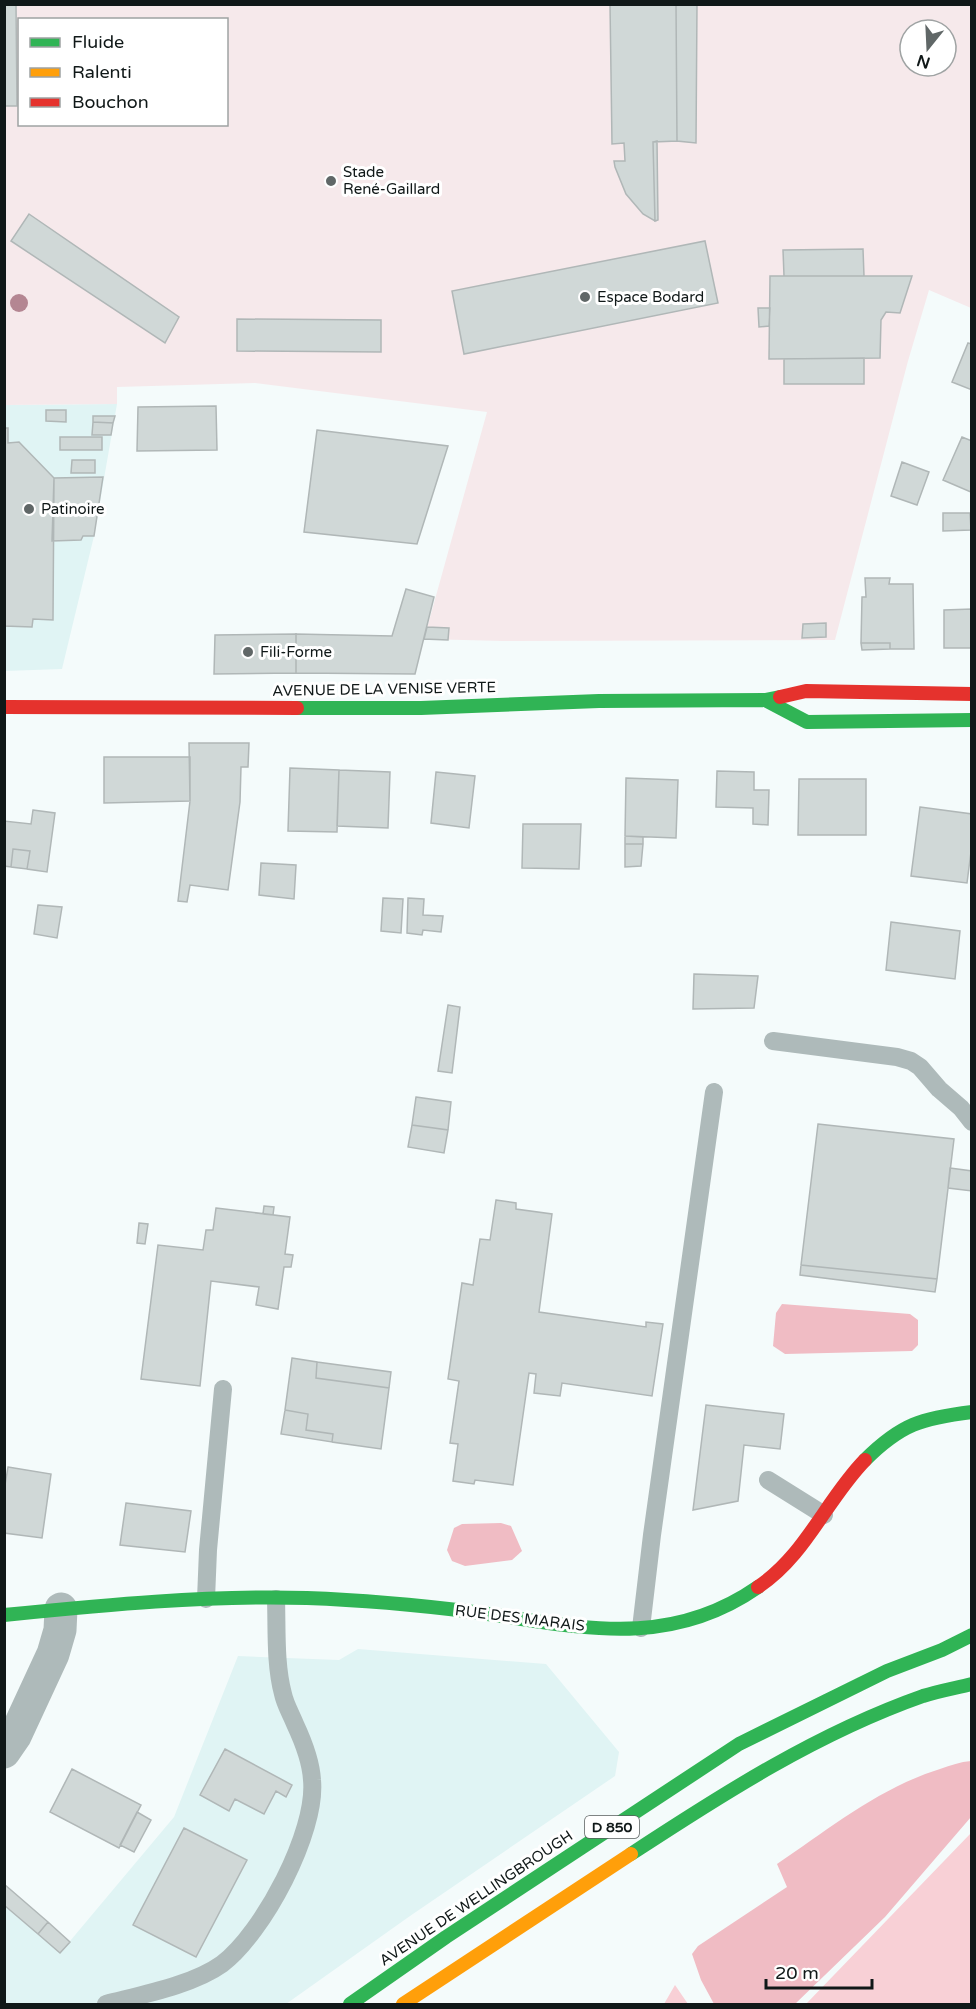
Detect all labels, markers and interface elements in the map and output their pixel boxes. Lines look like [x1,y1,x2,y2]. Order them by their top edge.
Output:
legend [18,18,228,126]
north arrow [898,18,958,78]
text: Fluide [72,31,124,53]
text: N [914,50,933,73]
text: Ralenti [72,61,132,83]
text: Bouchon [72,91,149,113]
place label: Stade René-Gaillard [343,163,440,198]
marker: Stade René-Gaillard [324,174,338,188]
place label: Espace Bodard [597,288,704,306]
marker: Espace Bodard [578,290,592,304]
place label: Patinoire [41,500,104,518]
marker: Patinoire [22,502,36,516]
place label: Fili-Forme [260,643,332,661]
marker: Fili-Forme [241,645,255,659]
street label: AVENUE DE LA VENISE VERTE [272,678,496,700]
street label: RUE DES MARAIS [454,1601,586,1635]
road number: D 850 [585,1816,639,1838]
street label: AVENUE DE WELLINGBROUGH [376,1826,576,1970]
scale bar [766,1952,872,1990]
text: 20 m [775,1962,819,1984]

